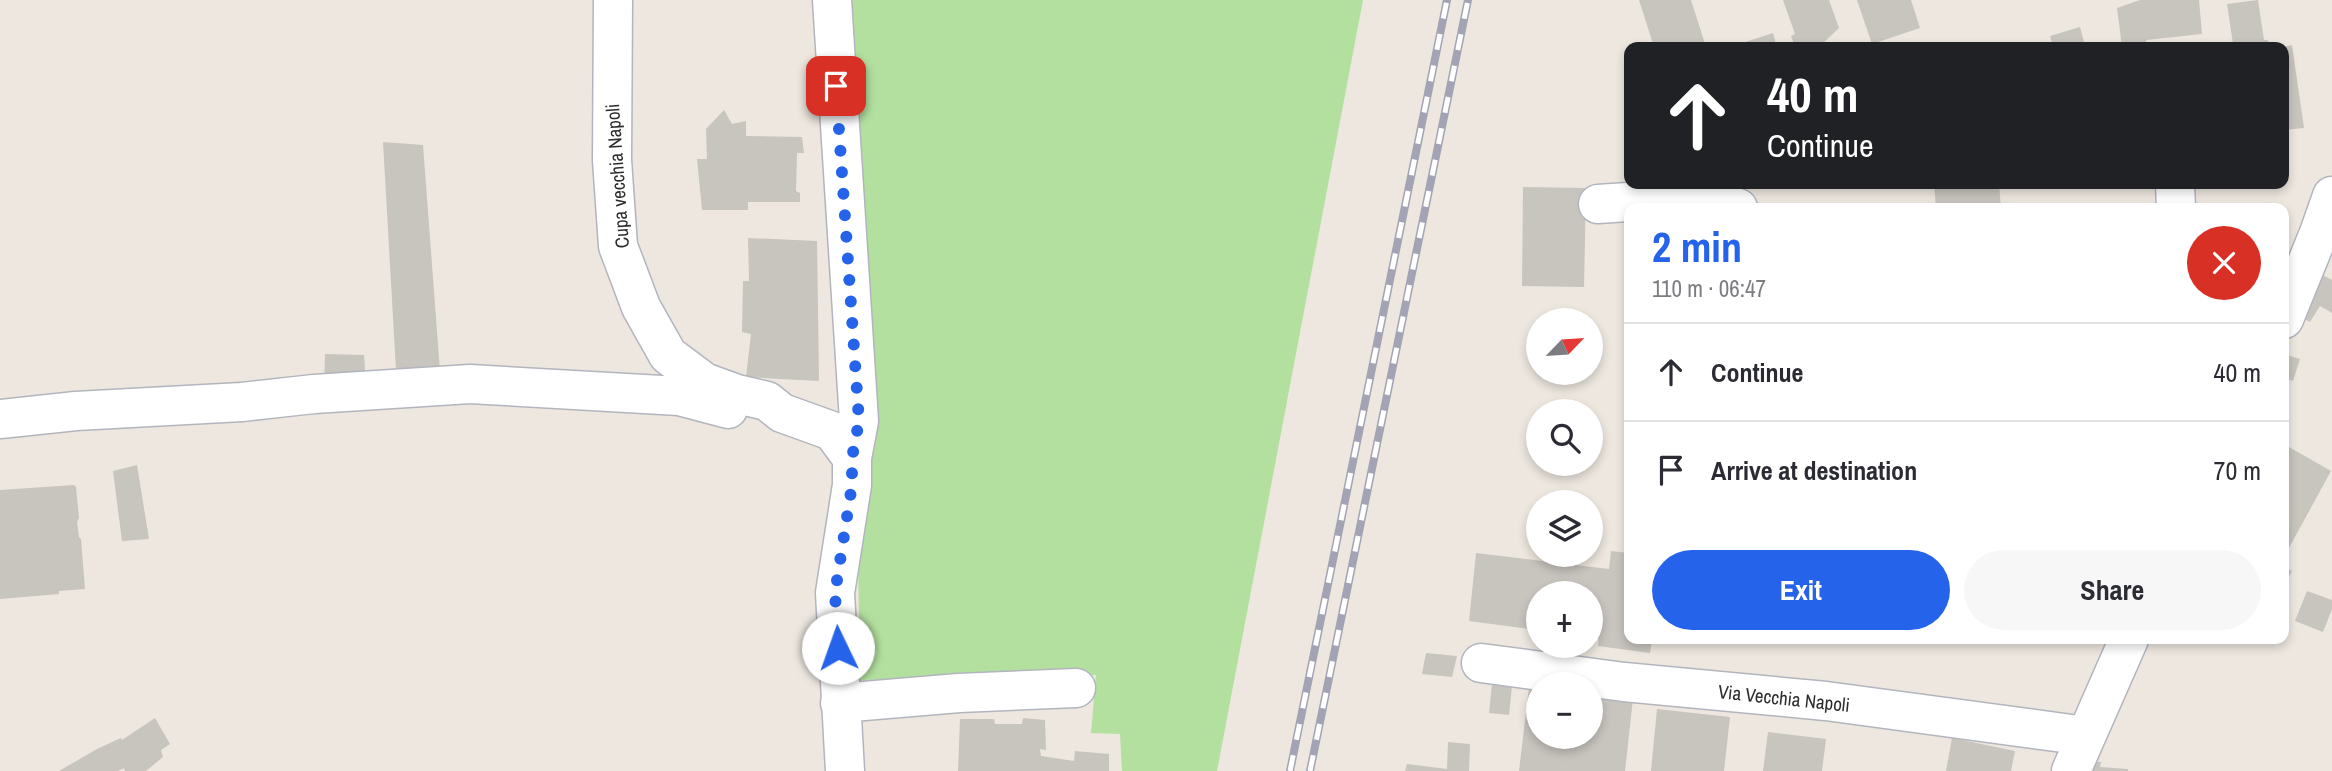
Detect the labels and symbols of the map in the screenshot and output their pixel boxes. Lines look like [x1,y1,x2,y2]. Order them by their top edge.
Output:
pin [806,56,866,116]
street label: Cupa vecchia Napoli [599,103,635,249]
north arrow [1526,308,1603,385]
position arrow [801,611,875,685]
street label: Via Vecchia Napoli [1717,678,1851,718]

